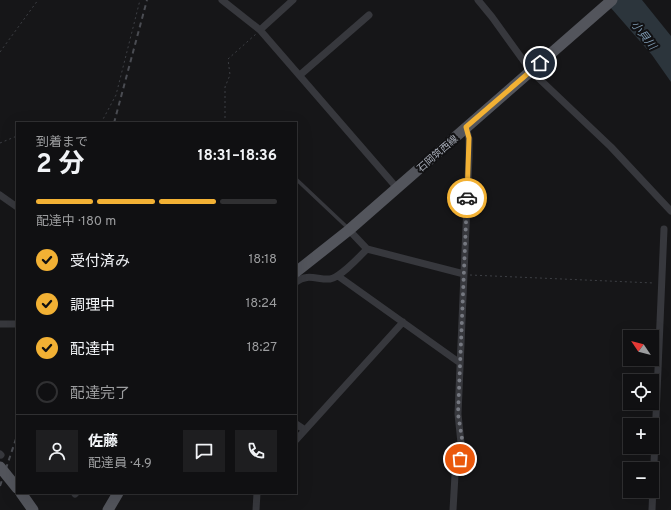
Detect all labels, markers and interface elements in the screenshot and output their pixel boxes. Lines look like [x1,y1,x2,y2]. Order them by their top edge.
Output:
water label: 小貝川 [628,18,660,54]
pin [523,46,557,80]
icon: home [529,52,551,74]
street label: 石岡筑西線 [415,133,461,175]
text: 到着まで [36,135,88,151]
text: 18:31–18:36 [197,147,277,166]
text: 2 分 [36,149,84,182]
courier [447,178,487,218]
icon: car [456,187,478,209]
text: 配達中 · 180 m [36,214,116,230]
icon: check [36,249,58,271]
text: 18:18 [248,252,277,268]
text: 受付済み [70,253,130,272]
icon: check [36,293,58,315]
text: 18:24 [245,296,277,312]
text: 調理中 [70,297,115,316]
north arrow [623,330,659,366]
map controls [623,330,659,498]
icon: check [36,337,58,359]
text: 18:27 [247,340,277,356]
text: 配達中 [70,341,115,360]
button: locate [623,374,659,410]
text: 配達完了 [70,385,130,404]
button: + [623,418,659,454]
button: person [36,430,78,472]
button: chat [183,430,225,472]
button: phone [235,430,277,472]
text: 佐藤 [88,433,118,452]
pin [443,442,477,476]
icon: bag [449,448,471,470]
text: 配達員 · 4.9 [88,456,152,472]
button: − [623,462,659,498]

